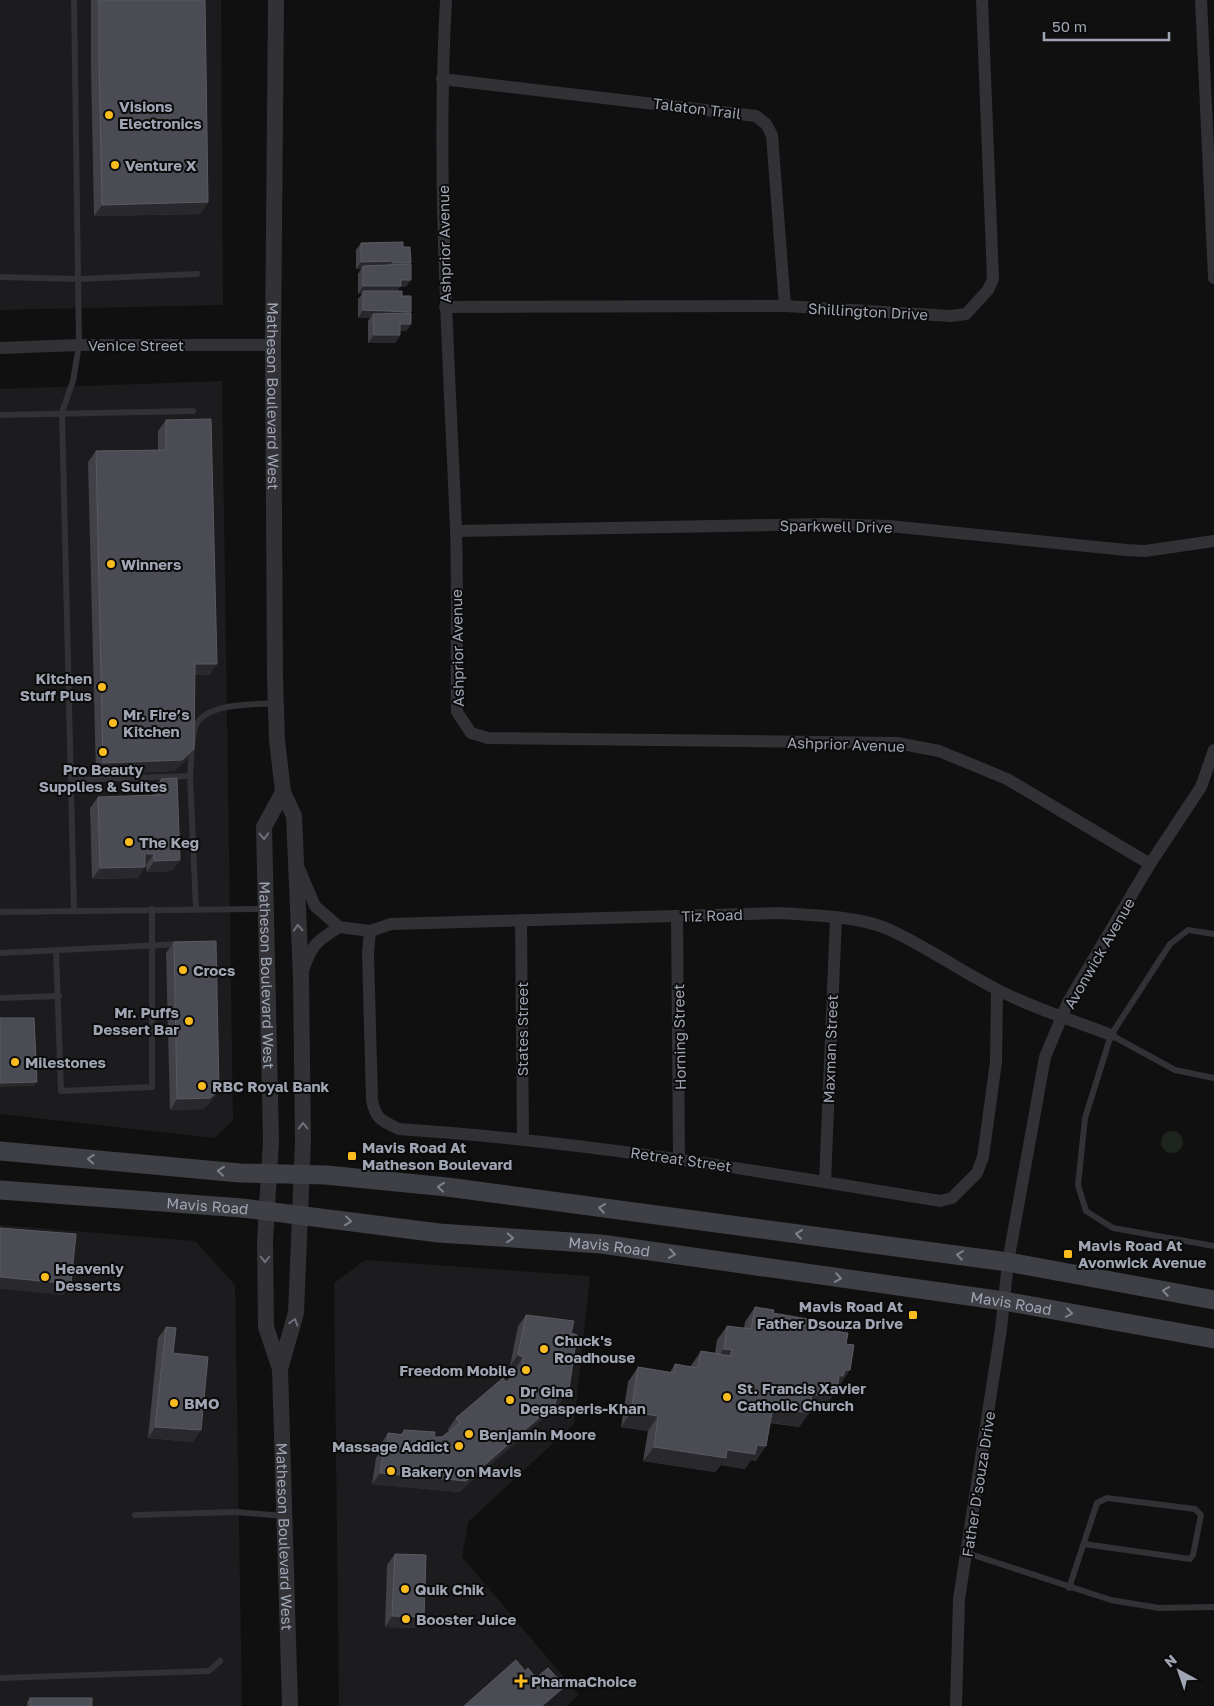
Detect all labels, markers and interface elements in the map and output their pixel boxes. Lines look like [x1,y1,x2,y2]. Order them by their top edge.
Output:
scale bar [1044,10,1169,42]
text: 50 m [1052,17,1087,35]
street label: Talaton Trail [652,94,742,122]
place label: Visions Electronics [119,97,202,132]
marker: Visions Electronics [103,109,115,121]
place label: Venture X [125,156,197,174]
marker: Venture X [109,159,121,171]
street label: Ashprior Avenue [434,185,454,303]
street label: Shillington Drive [808,299,929,323]
street label: Matheson Boulevard West [264,302,283,490]
street label: Venice Street [88,336,184,354]
street label: Sparkwell Drive [779,516,893,536]
place label: Winners [121,555,181,573]
marker: Winners [105,558,117,570]
street label: Ashprior Avenue [447,589,467,707]
place label: Kitchen Stuff Plus [20,669,92,704]
marker: Kitchen Stuff Plus [96,681,108,693]
place label: Mr. Fire’s Kitchen [123,705,190,740]
marker: Mr. Fire’s Kitchen [107,717,119,729]
street label: Ashprior Avenue [787,733,905,755]
marker: Pro Beauty Supplies & Suites [97,746,109,758]
place label: Pro Beauty Supplies & Suites [39,760,167,795]
one-way arrow [259,832,269,840]
place label: The Keg [139,833,199,851]
marker: The Keg [123,836,135,848]
street label: Matheson Boulevard West [256,881,278,1069]
street label: Avonwick Avenue [1060,894,1138,1012]
street label: Tiz Road [681,905,743,925]
one-way arrow [293,924,304,932]
place label: Crocs [193,961,235,979]
marker: Crocs [177,964,189,976]
street label: States Street [513,982,531,1076]
street label: Horning Street [669,984,689,1090]
street label: Maxman Street [819,994,841,1104]
place label: Mr. Puffs Dessert Bar [93,1003,179,1038]
marker: Mr. Puffs Dessert Bar [183,1015,195,1027]
place label: Milestones [25,1053,106,1071]
marker: Milestones [9,1056,21,1068]
place label: RBC Royal Bank [212,1077,330,1095]
marker: RBC Royal Bank [196,1080,208,1092]
one-way arrow [298,1121,308,1129]
place label: Mavis Road At Matheson Boulevard [362,1138,512,1173]
street label: Retreat Street [629,1143,733,1175]
marker: Mavis Road At Matheson Boulevard [346,1150,358,1162]
one-way arrow [86,1154,94,1165]
one-way arrow [216,1166,224,1177]
one-way arrow [437,1181,445,1192]
street label: Mavis Road [166,1193,249,1218]
one-way arrow [598,1203,606,1214]
one-way arrow [345,1215,353,1226]
one-way arrow [795,1229,803,1240]
one-way arrow [506,1232,514,1243]
street label: Mavis Road [568,1233,651,1260]
place label: Mavis Road At Avonwick Avenue [1078,1236,1206,1271]
one-way arrow [668,1248,676,1259]
marker: Mavis Road At Avonwick Avenue [1062,1248,1074,1260]
one-way arrow [956,1251,964,1261]
one-way arrow [260,1256,270,1264]
place label: Heavenly Desserts [55,1259,124,1294]
marker: Heavenly Desserts [39,1271,51,1283]
one-way arrow [833,1272,842,1282]
one-way arrow [1162,1286,1170,1296]
street label: Mavis Road [969,1287,1053,1318]
place label: Mavis Road At Father Dsouza Drive [757,1297,903,1332]
one-way arrow [1064,1307,1073,1317]
marker: Mavis Road At Father Dsouza Drive [907,1309,919,1321]
one-way arrow [288,1318,298,1327]
place label: Chuck's Roadhouse [554,1331,636,1366]
marker: Chuck's Roadhouse [538,1343,550,1355]
place label: Freedom Mobile [399,1361,516,1379]
marker: Freedom Mobile [520,1364,532,1376]
place label: St. Francis Xavier Catholic Church [737,1379,866,1414]
place label: Dr Gina Degasperis-Khan [520,1382,646,1417]
marker: St. Francis Xavier Catholic Church [721,1391,733,1403]
place label: BMO [184,1394,219,1412]
marker: Dr Gina Degasperis-Khan [504,1394,516,1406]
marker: BMO [168,1397,180,1409]
street label: Father D'souza Drive [958,1410,998,1558]
place label: Benjamin Moore [479,1425,596,1443]
marker: Benjamin Moore [463,1428,475,1440]
place label: Massage Addict [332,1437,449,1455]
marker: Massage Addict [453,1440,465,1452]
street label: Matheson Boulevard West [273,1442,297,1631]
place label: Bakery on Mavis [401,1462,522,1480]
marker: Bakery on Mavis [385,1465,397,1477]
place label: Quik Chik [415,1580,485,1598]
marker: Quik Chik [399,1583,411,1595]
place label: Booster Juice [416,1610,517,1628]
marker: Booster Juice [400,1613,412,1625]
north arrow [1154,1646,1204,1696]
text: N [1161,1651,1180,1671]
place label: PharmaChoice [531,1672,637,1690]
marker: PharmaChoice [515,1675,527,1687]

